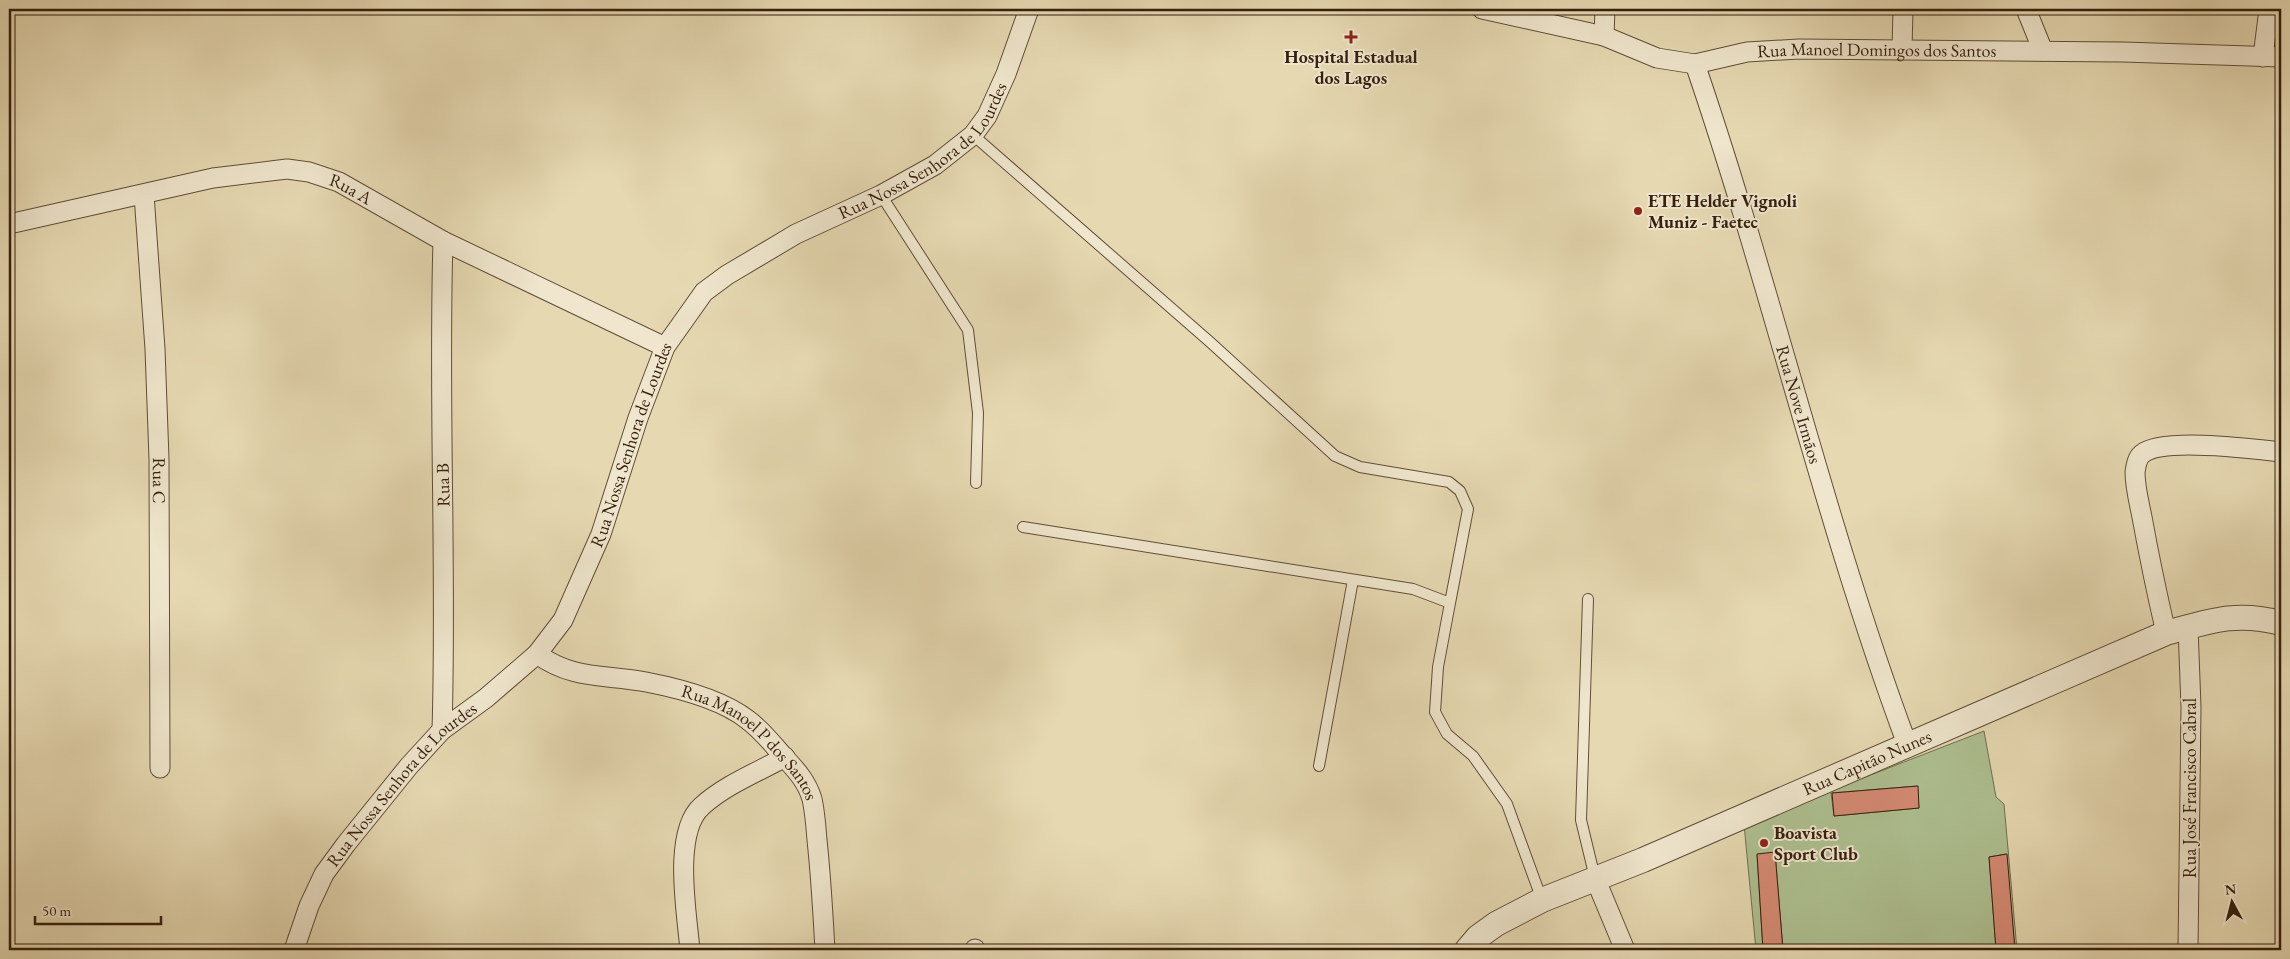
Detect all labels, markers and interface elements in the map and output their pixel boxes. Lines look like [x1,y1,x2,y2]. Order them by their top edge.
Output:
marker: Hospital Estadual dos Lagos [1344,30,1358,44]
street label: Rua Manoel Domingos dos Santos [1757,37,1997,62]
place label: Hospital Estadual dos Lagos [1284,45,1418,89]
street label: Rua Nossa Senhora de Lourdes [834,78,1012,224]
street label: Rua A [327,168,377,210]
place label: ETE Helder Vignoli Muniz - Faetec [1648,189,1798,233]
marker: ETE Helder Vignoli Muniz - Faetec [1632,205,1644,217]
street label: Rua Nossa Senhora de Lourdes [585,336,677,551]
street label: Rua Nove Irmãos [1771,342,1827,466]
street label: Rua C [148,458,171,504]
street label: Rua B [431,463,454,507]
street label: Rua Manoel P dos Santos [679,679,824,803]
street label: Rua Nossa Senhora de Lourdes [321,696,481,871]
street label: Rua José Francisco Cabral [2178,698,2201,878]
street label: Rua Capitão Nunes [1799,724,1935,800]
place label: Boavista Sport Club [1774,821,1858,865]
marker: Boavista Sport Club [1758,837,1770,849]
north arrow [2208,876,2258,926]
text: N [2224,879,2238,899]
scale bar [35,894,161,926]
text: 50 m [42,901,71,920]

